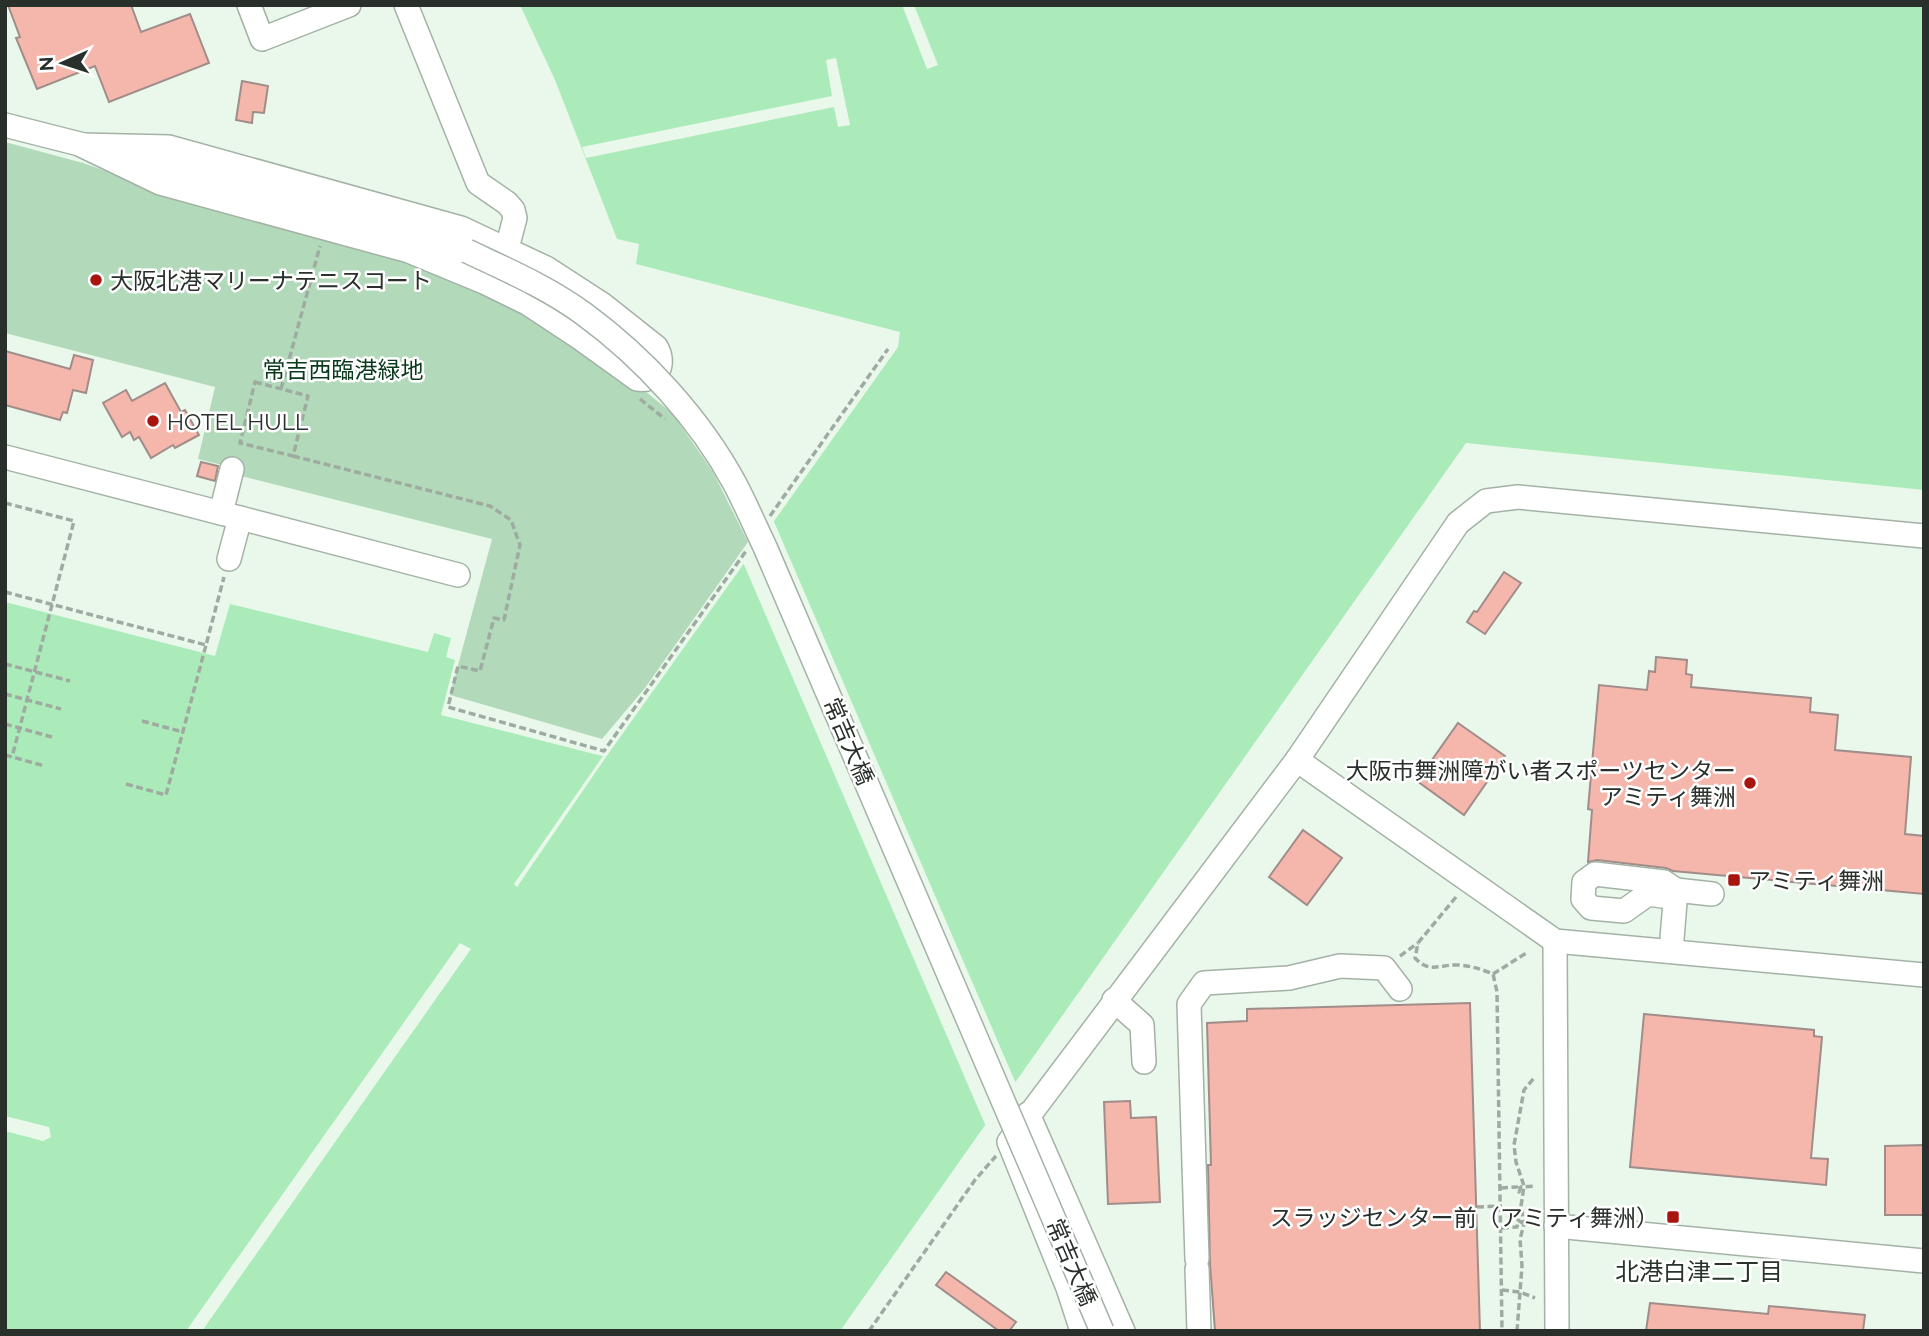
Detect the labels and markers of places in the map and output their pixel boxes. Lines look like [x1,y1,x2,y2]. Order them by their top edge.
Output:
place label: 大阪北港マリーナテニスコート [110,267,432,294]
marker: 大阪北港マリーナテニスコート [88,272,104,288]
place label: HOTEL HULL [167,408,309,435]
marker: HOTEL HULL [145,413,161,429]
place label: 大阪市舞洲障がい者スポーツセンター アミティ舞洲 [1345,757,1736,810]
marker: 大阪市舞洲障がい者スポーツセンター アミティ舞洲 [1742,775,1758,791]
place label: アミティ舞洲 [1748,867,1884,894]
marker: アミティ舞洲 [1726,872,1742,888]
place label: スラッジセンター前（アミティ舞洲） [1270,1204,1659,1231]
marker: スラッジセンター前（アミティ舞洲） [1665,1209,1681,1225]

